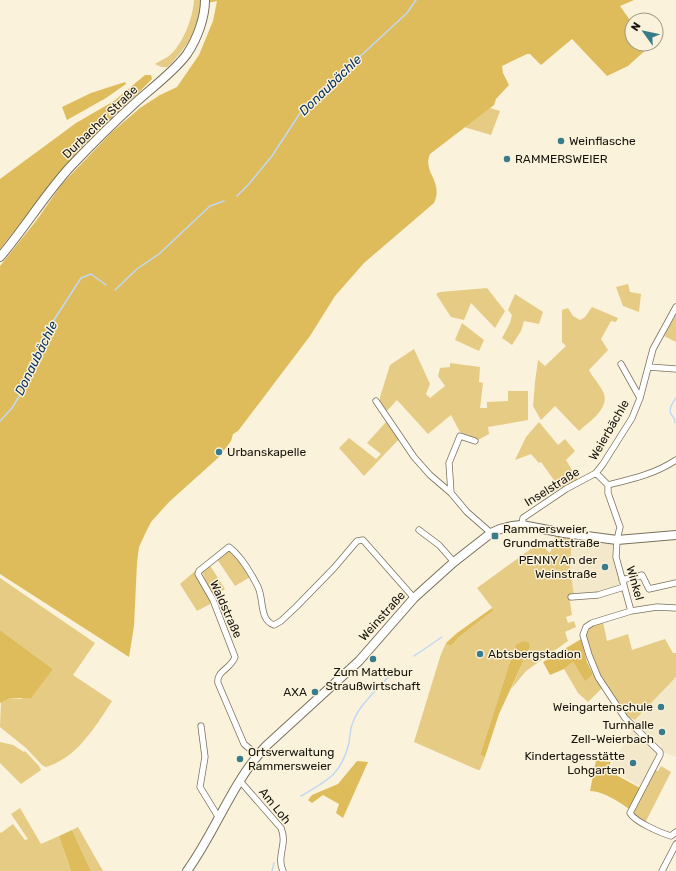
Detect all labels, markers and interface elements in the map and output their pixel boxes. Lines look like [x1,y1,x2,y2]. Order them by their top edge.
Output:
north arrow [624,12,664,52]
text: N [628,20,644,34]
water label: Donaubächle [296,52,364,118]
street label: Durbacher Straße [60,82,141,161]
place label: Weinflasche [569,134,636,148]
marker: Weinflasche [556,136,566,146]
place label: RAMMERSWEIER [515,152,608,166]
marker: RAMMERSWEIER [502,154,512,164]
water label: Donaubächle [12,319,60,397]
street label: Weierbächle [586,397,632,463]
place label: Urbanskapelle [227,445,307,459]
marker: Urbanskapelle [214,447,224,457]
street label: Inselstraße [522,464,582,509]
place label: Rammersweier, Grundmattstraße [503,522,600,550]
marker: Rammersweier, Grundmattstraße [490,531,500,541]
place label: PENNY An der Weinstraße [519,553,597,581]
marker: PENNY An der Weinstraße [600,562,610,572]
street label: Winkel [623,564,647,602]
street label: Waldstraße [207,578,245,640]
street label: Weinstraße [356,588,408,644]
place label: Abtsbergstadion [488,647,581,661]
marker: Abtsbergstadion [475,649,485,659]
marker: Zum Mattebur Straußwirtschaft [368,654,378,664]
place label: Zum Mattebur Straußwirtschaft [325,665,421,693]
place label: AXA [283,685,307,699]
marker: AXA [310,687,320,697]
place label: Weingartenschule [553,700,653,714]
marker: Weingartenschule [656,702,666,712]
place label: Turnhalle Zell-Weierbach [571,718,654,746]
marker: Turnhalle Zell-Weierbach [657,727,667,737]
place label: Ortsverwaltung Rammersweier [248,745,334,773]
place label: Kindertagesstätte Lohgarten [524,749,625,777]
marker: Ortsverwaltung Rammersweier [235,754,245,764]
marker: Kindertagesstätte Lohgarten [628,758,638,768]
street label: Am Loh [256,785,294,827]

